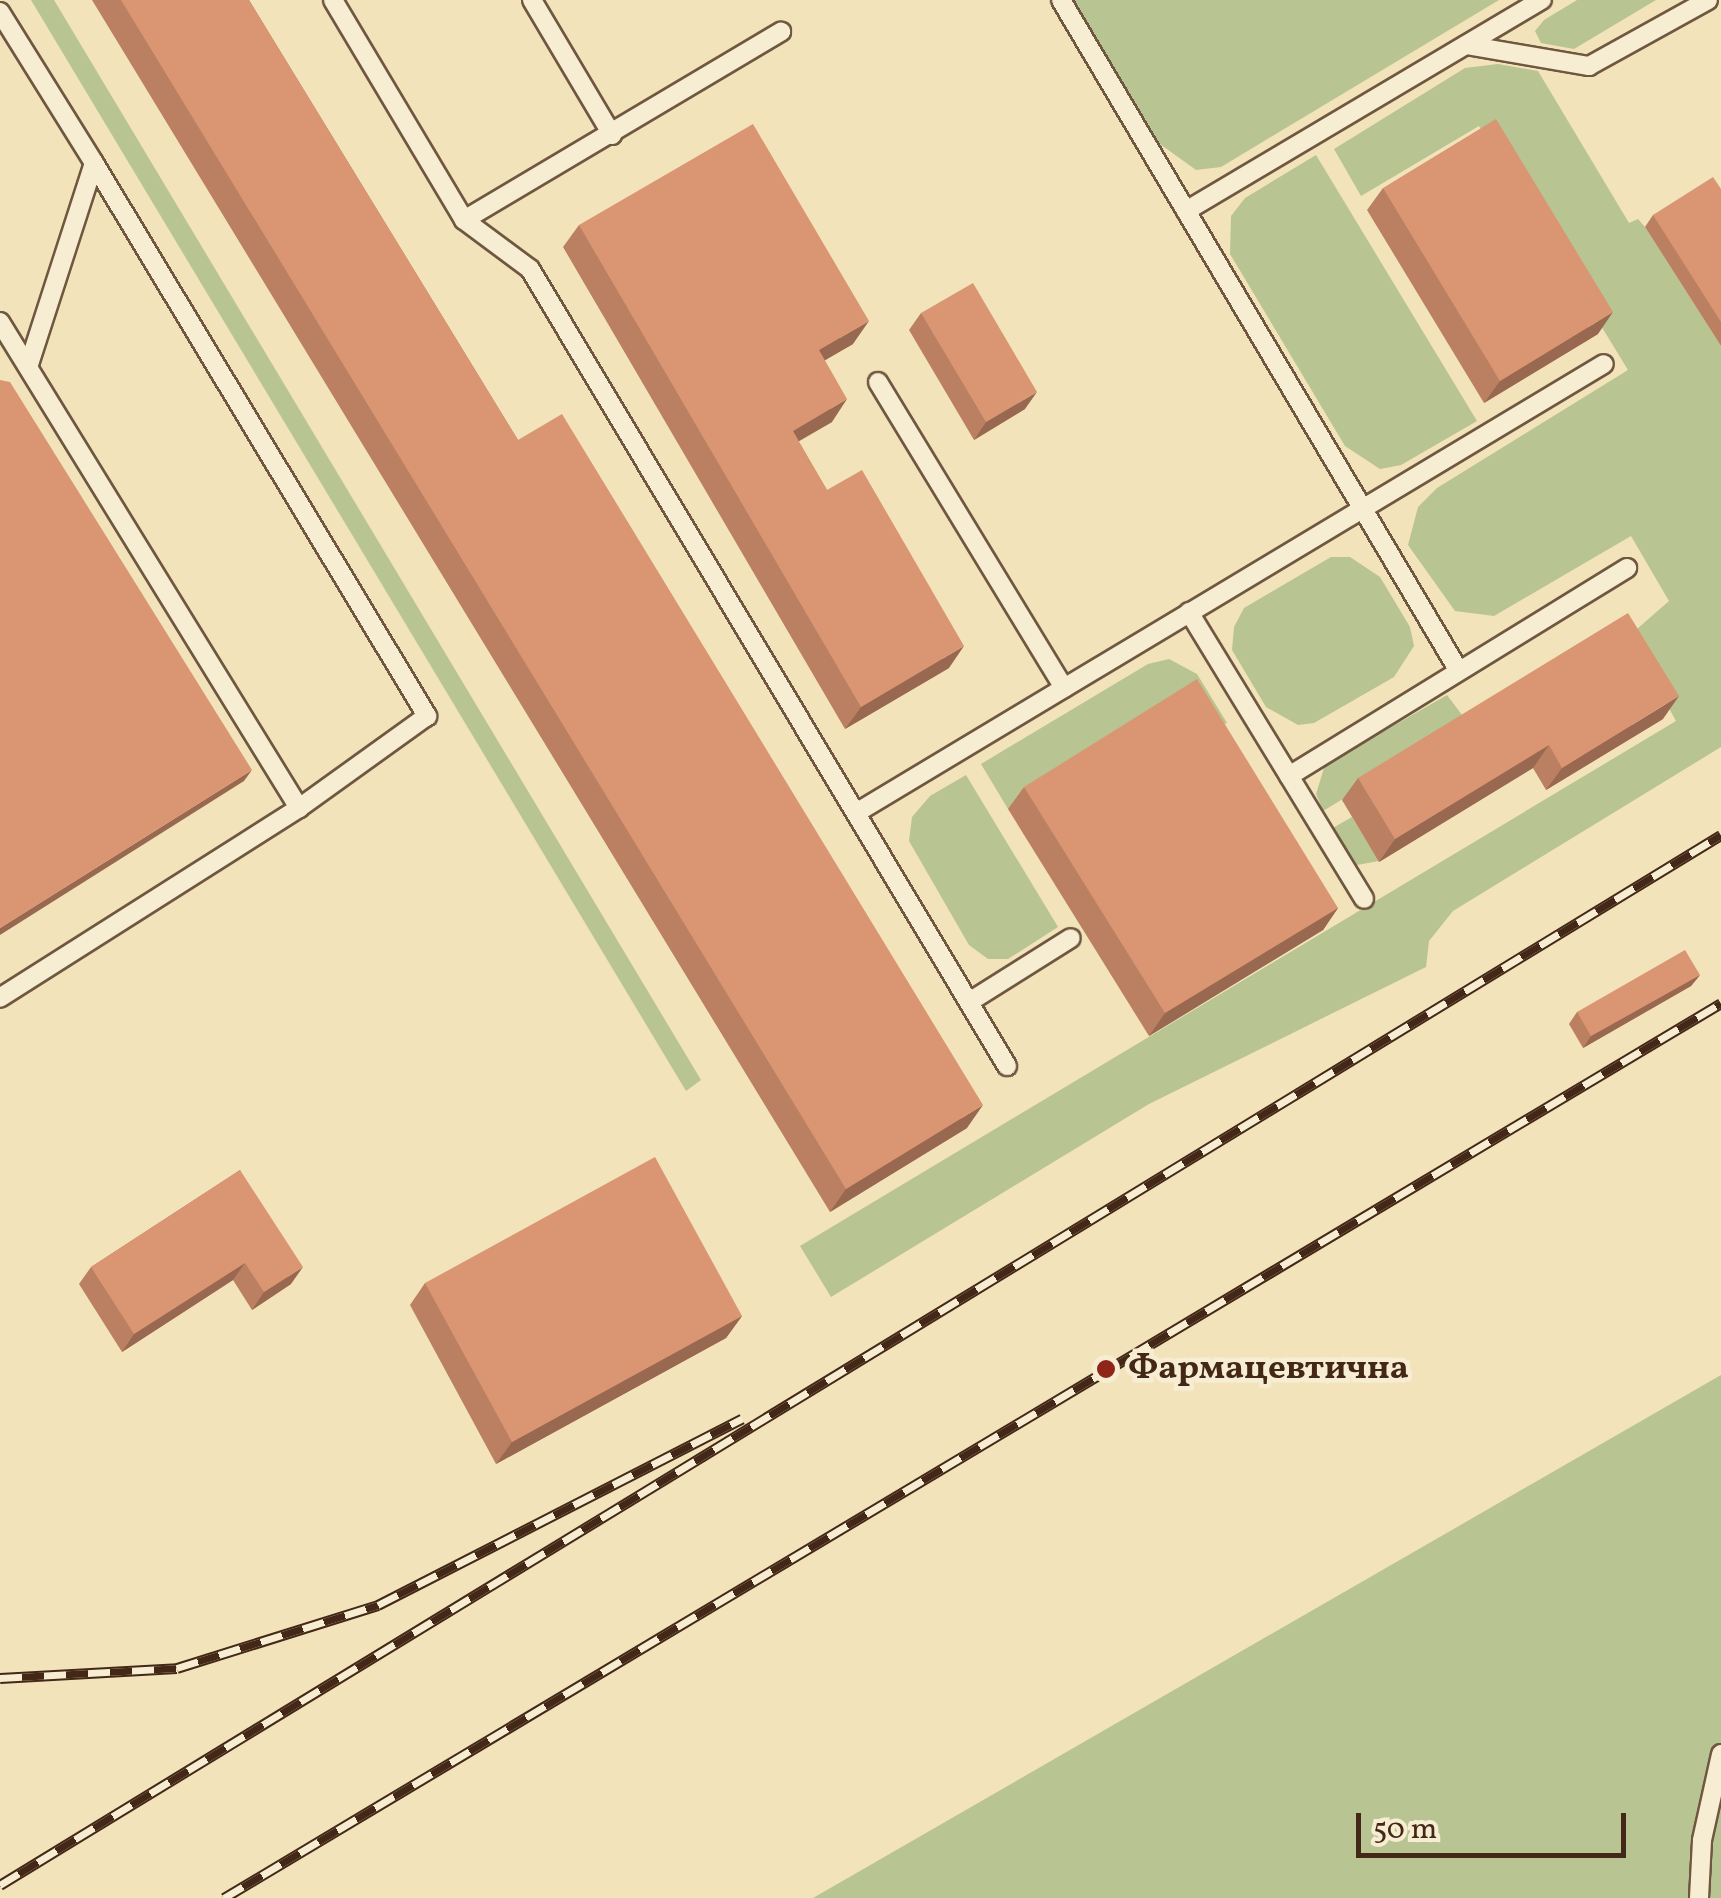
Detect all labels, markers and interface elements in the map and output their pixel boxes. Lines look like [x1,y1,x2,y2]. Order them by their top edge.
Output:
place label: Фармацевтична [1128,1348,1409,1390]
marker: Фармацевтична [1093,1356,1119,1382]
scale bar [1361,1793,1631,1855]
text: 50 m [1373,1809,1437,1851]

